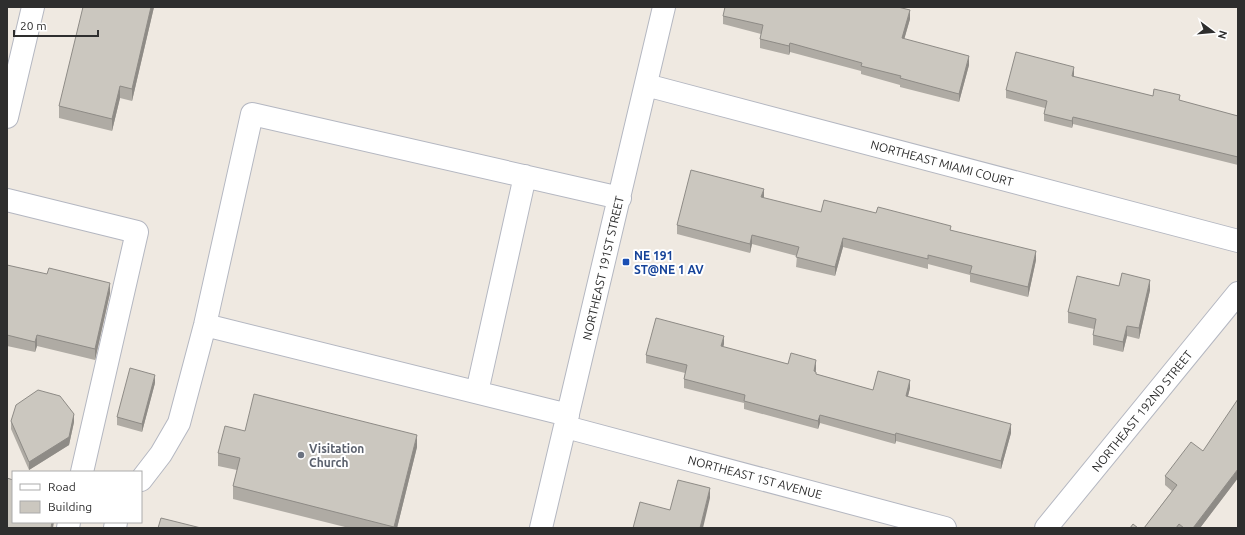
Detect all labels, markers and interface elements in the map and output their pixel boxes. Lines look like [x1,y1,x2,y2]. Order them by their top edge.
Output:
scale bar [14,12,98,38]
north arrow [1193,12,1233,52]
text: 20 m [20,19,47,32]
text: N [1216,29,1230,40]
street label: NORTHEAST MIAMI COURT [869,138,1015,188]
street label: NORTHEAST 191ST STREET [580,194,626,341]
place label: NE 191 ST@NE 1 AV [634,249,704,276]
marker: NE 191 ST@NE 1 AV [621,257,631,267]
street label: NORTHEAST 192ND STREET [1089,348,1195,474]
place label: Visitation Church [309,442,364,469]
marker: Visitation Church [296,450,306,460]
street label: NORTHEAST 1ST AVENUE [686,453,824,501]
legend [12,471,142,523]
text: Road [48,480,76,493]
text: Building [48,500,92,513]

